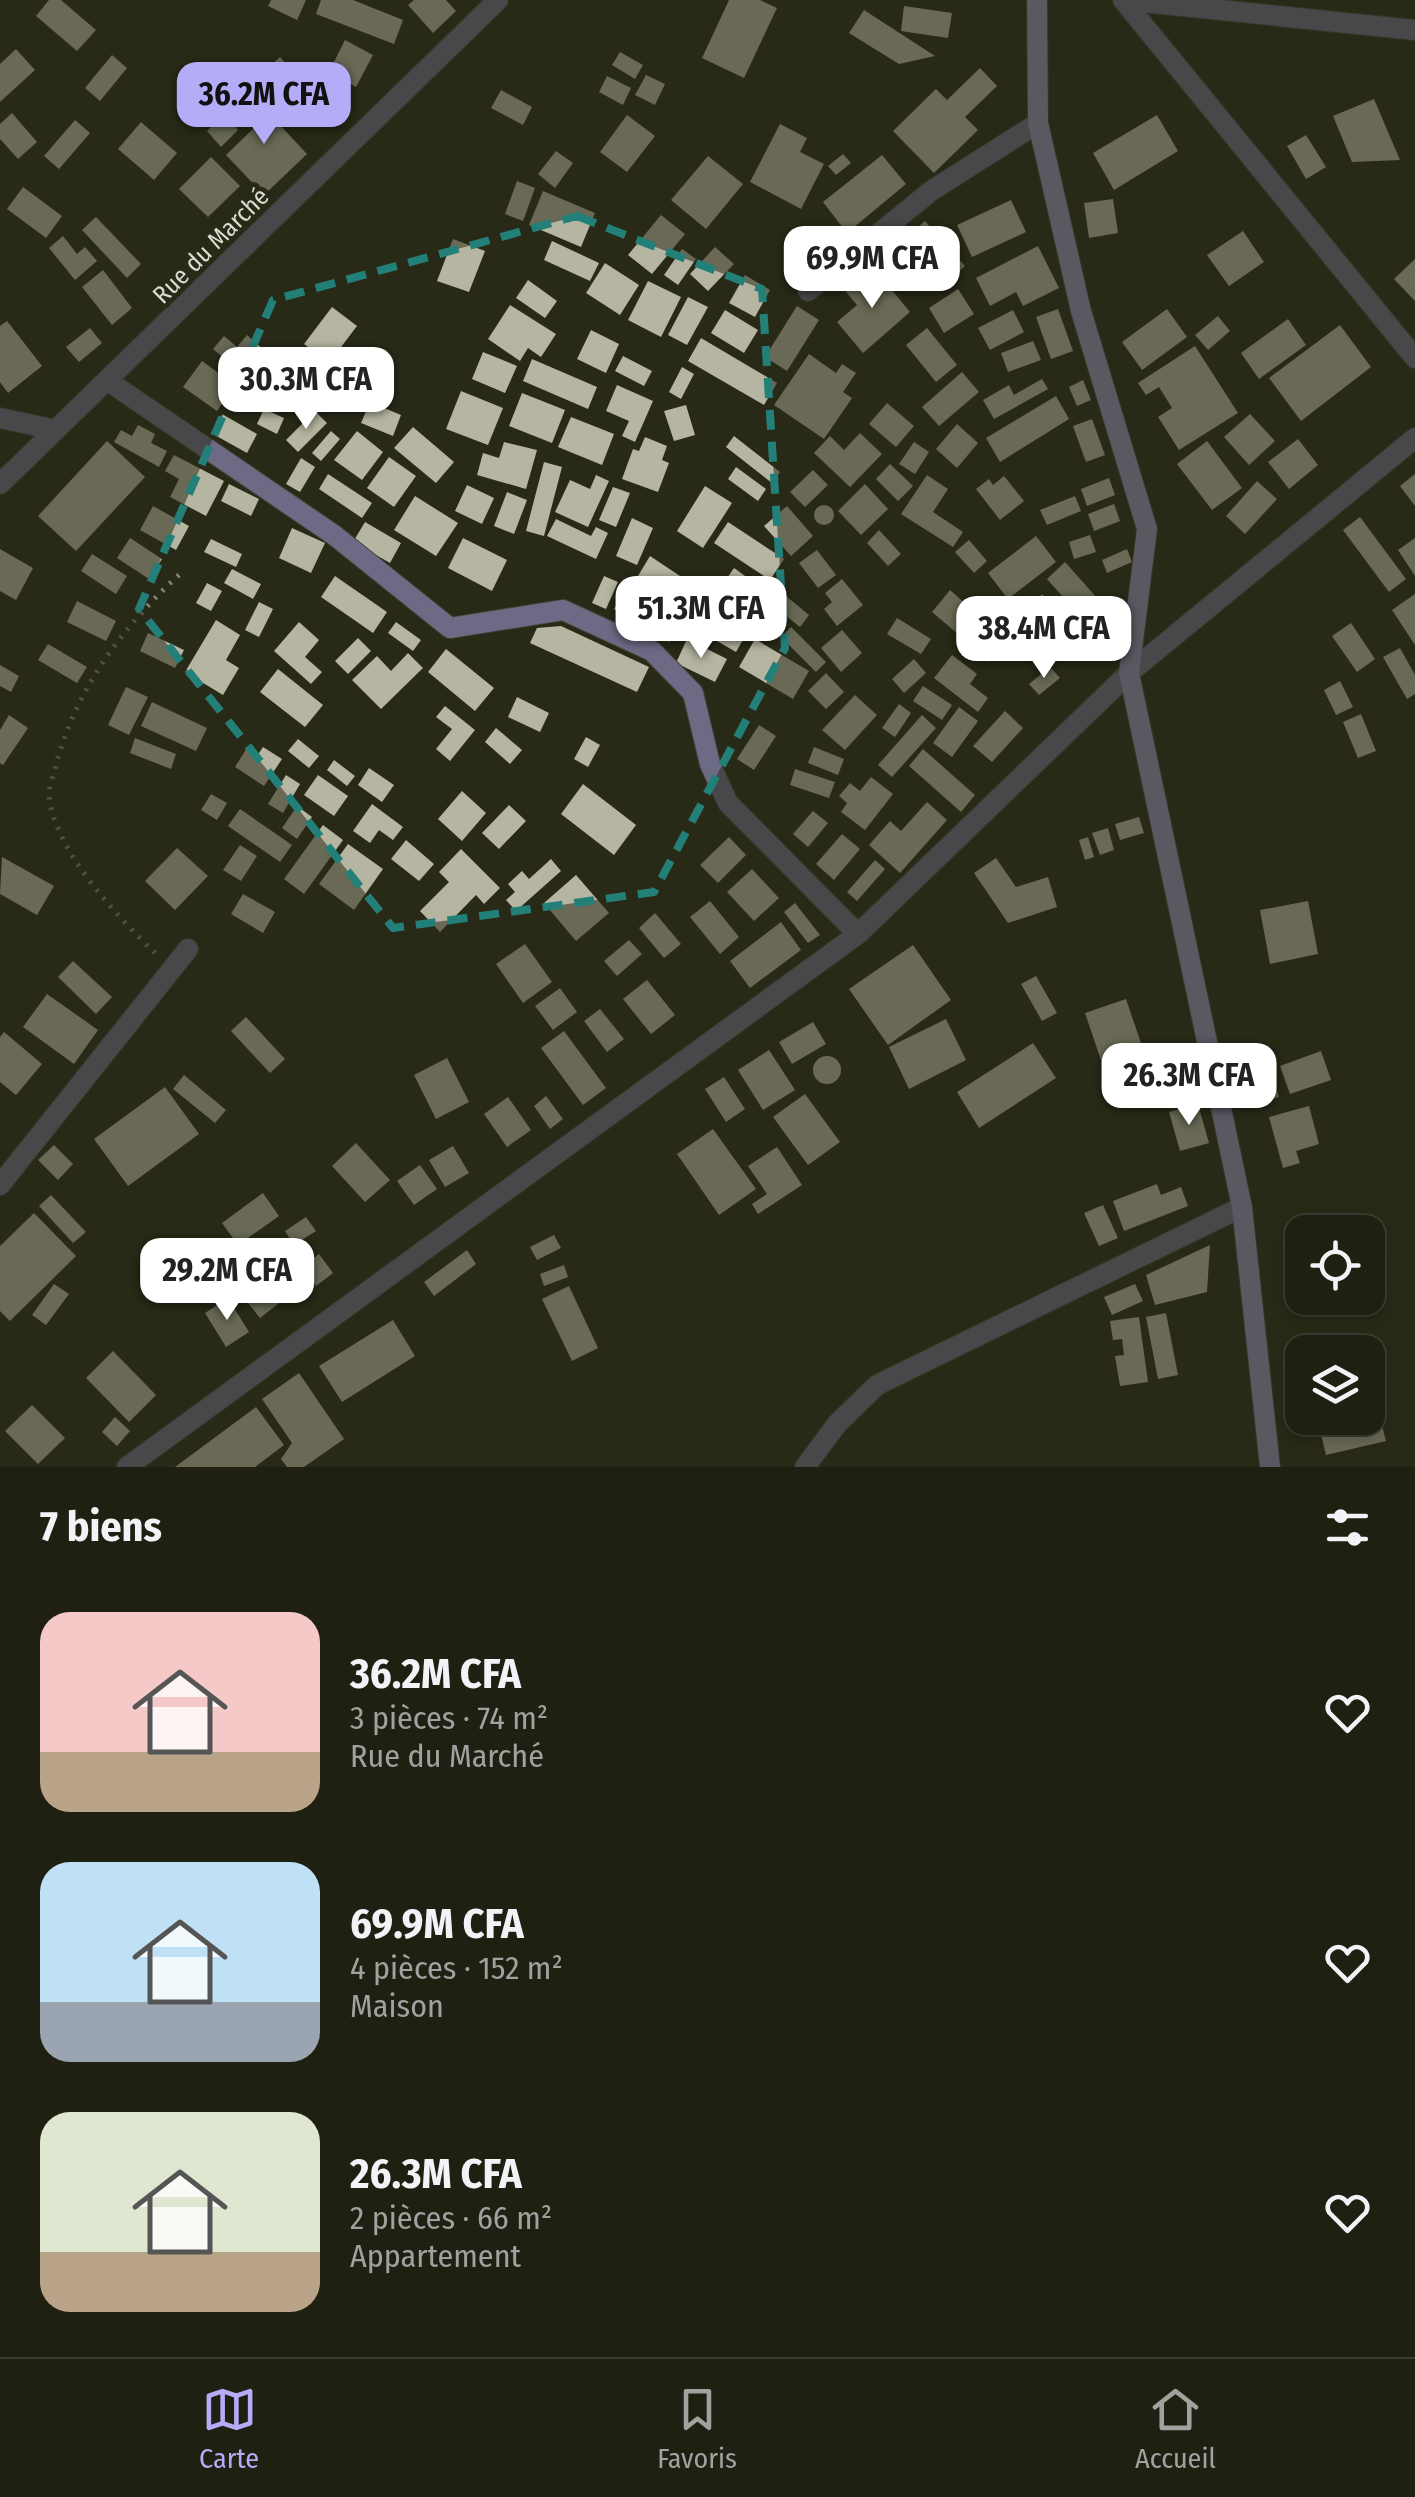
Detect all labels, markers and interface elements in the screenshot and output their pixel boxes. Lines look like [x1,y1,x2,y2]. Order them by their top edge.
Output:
pin: 36.2M CFA [150,62,378,147]
text: 36.2M CFA [199,75,329,113]
street label: Rue du Marché [147,182,275,310]
pin: 69.9M CFA [758,226,986,311]
text: 69.9M CFA [806,239,938,277]
pin: 30.3M CFA [192,347,420,432]
text: 30.3M CFA [240,360,372,398]
pin: 51.3M CFA [587,576,815,661]
text: 51.3M CFA [638,589,764,627]
pin: 38.4M CFA [930,596,1158,681]
text: 38.4M CFA [978,609,1110,647]
pin: 26.3M CFA [1075,1043,1303,1128]
text: 26.3M CFA [1124,1056,1254,1094]
map controls [1285,1215,1385,1435]
button: locate [1285,1215,1385,1315]
pin: 29.2M CFA [113,1238,341,1323]
text: 29.2M CFA [162,1251,292,1289]
button: layers [1285,1335,1385,1435]
icon: filters [1320,1500,1375,1555]
text: 7 biens [40,1502,162,1552]
text: 36.2M CFA [350,1649,521,1699]
icon: home [120,1652,240,1772]
icon: heart [1320,1685,1375,1740]
text: 3 pièces · 74 m² [350,1699,548,1737]
text: Rue du Marché [350,1737,544,1775]
text: 69.9M CFA [350,1899,524,1949]
icon: home [120,1902,240,2022]
icon: heart [1320,1935,1375,1990]
text: 4 pièces · 152 m² [350,1949,563,1987]
text: Maison [350,1987,444,2025]
text: 26.3M CFA [350,2149,522,2199]
icon: home [120,2152,240,2272]
icon: heart [1320,2185,1375,2240]
text: 2 pièces · 66 m² [350,2199,552,2237]
text: Appartement [350,2237,521,2275]
tab: Carte [199,2382,259,2475]
tab: Favoris [657,2382,737,2475]
tab: Accueil [1135,2382,1216,2475]

